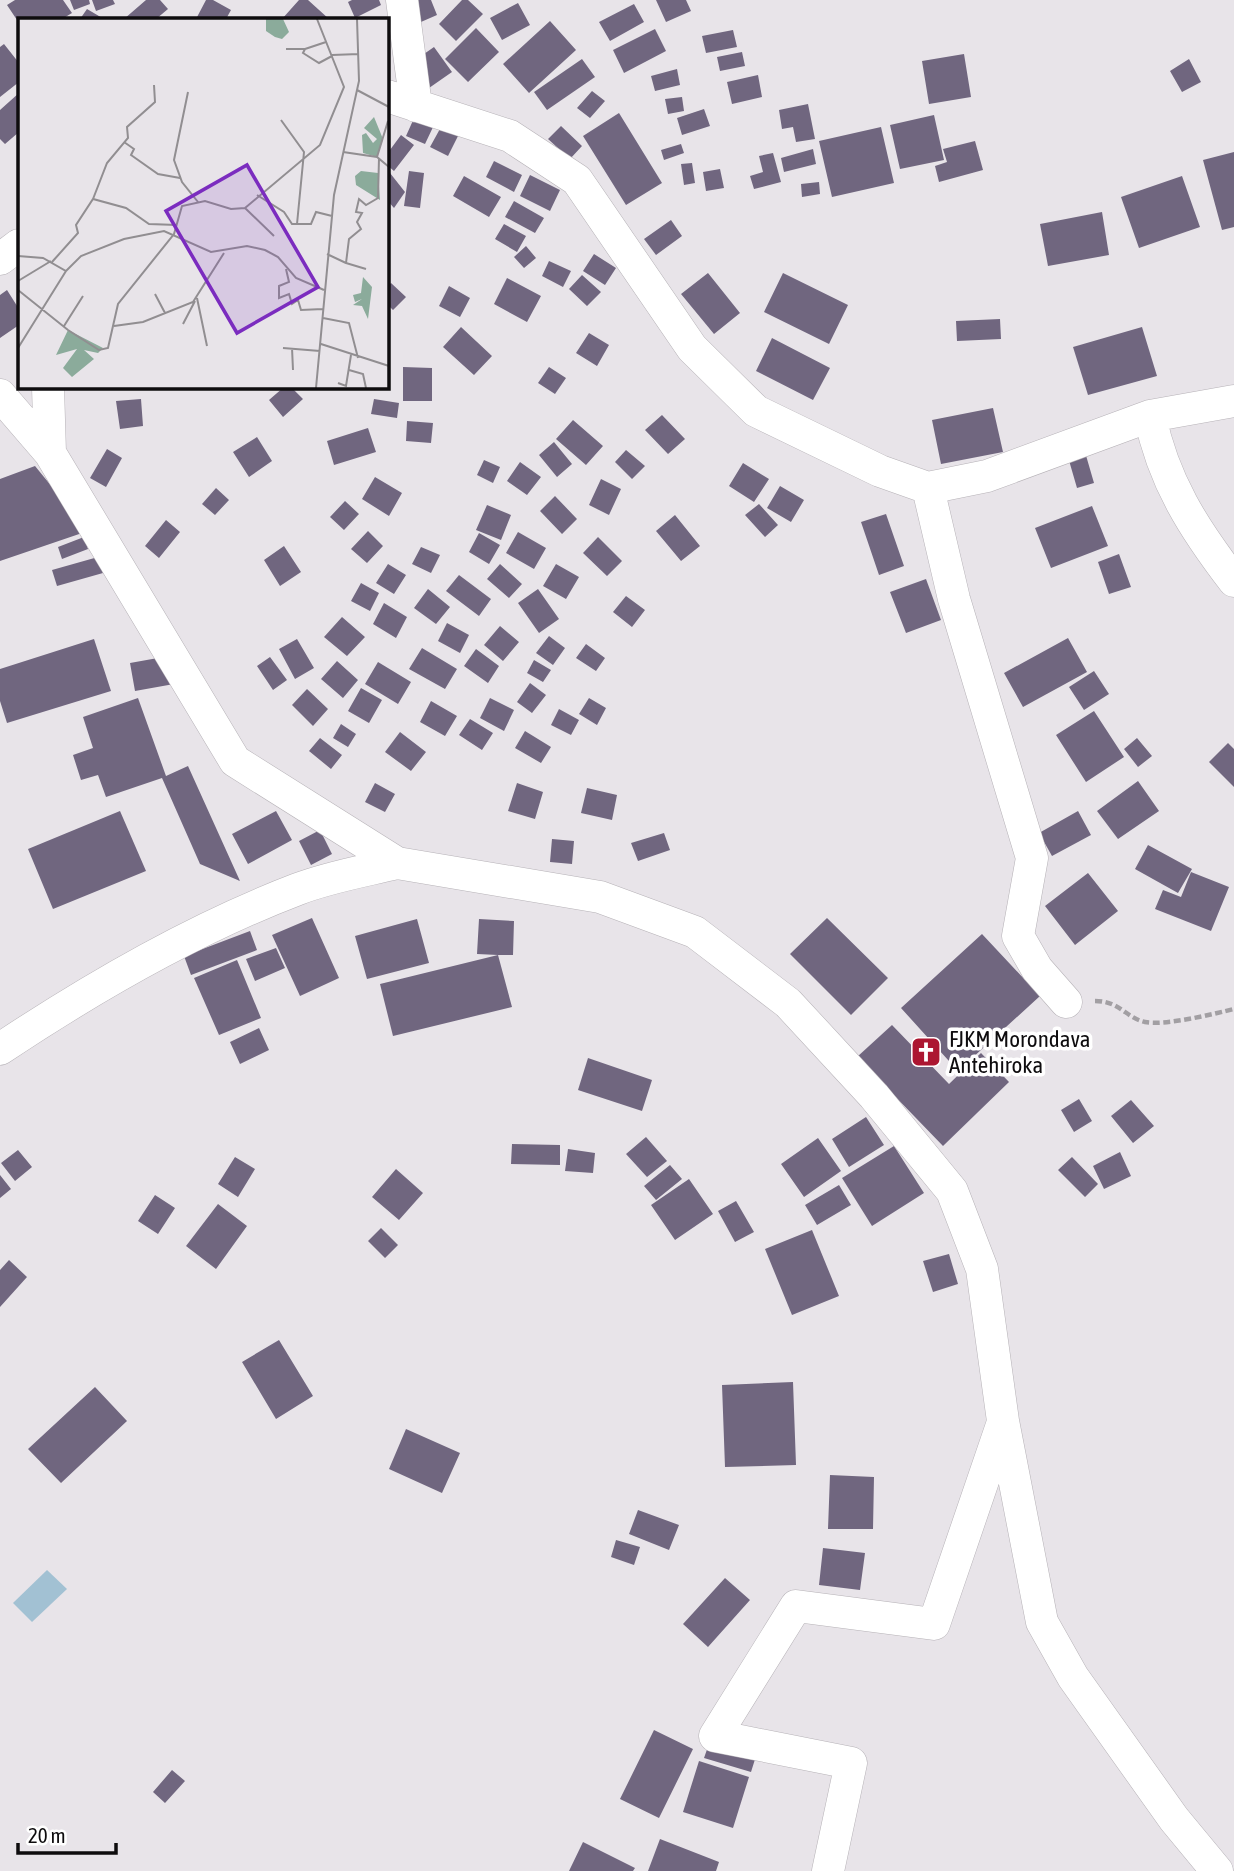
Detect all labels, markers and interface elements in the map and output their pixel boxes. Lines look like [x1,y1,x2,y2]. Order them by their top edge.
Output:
inset map [18,18,388,388]
place label: FJKM Morondava Antehiroka [949,1026,1090,1078]
church icon: FJKM Morondava Antehiroka [909,1035,943,1069]
scale bar [18,1812,116,1856]
text: 20 m [28,1823,66,1847]

